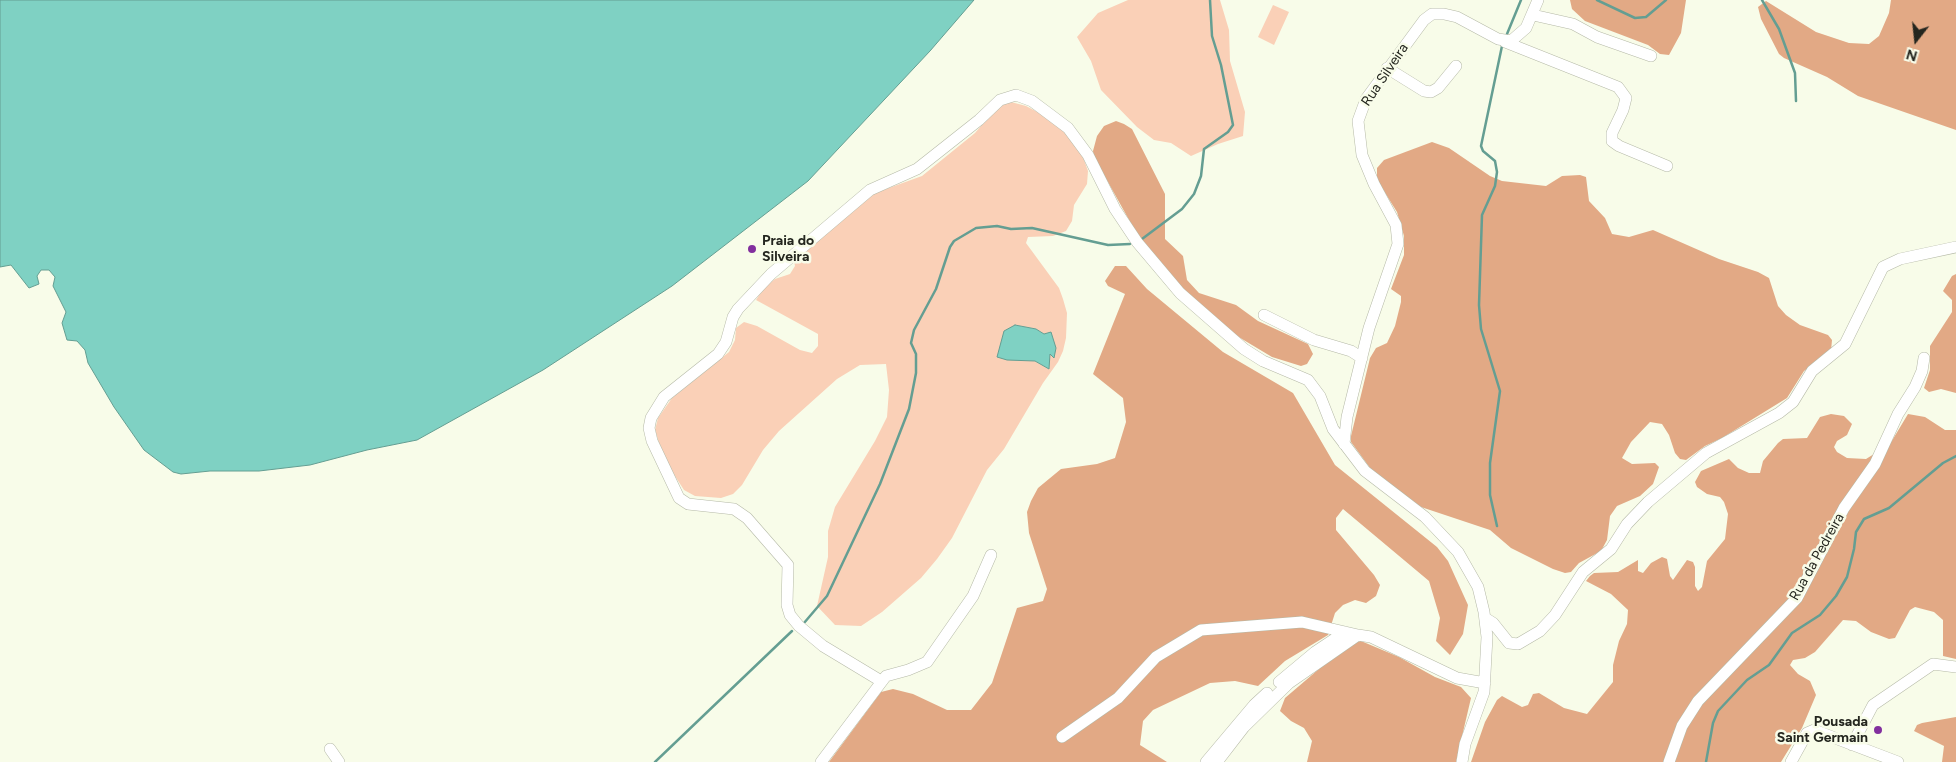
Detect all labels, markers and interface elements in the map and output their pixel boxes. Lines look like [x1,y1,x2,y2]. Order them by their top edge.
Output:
north arrow [1891,15,1941,65]
street label: Rua Silveira [1358,40,1412,110]
text: N [1904,45,1919,65]
place label: Praia do Silveira [762,233,814,266]
marker: Praia do Silveira [746,243,758,255]
street label: Rua da Pedreira [1786,510,1848,604]
place label: Pousada Saint Germain [1777,714,1868,746]
marker: Pousada Saint Germain [1872,724,1884,736]

